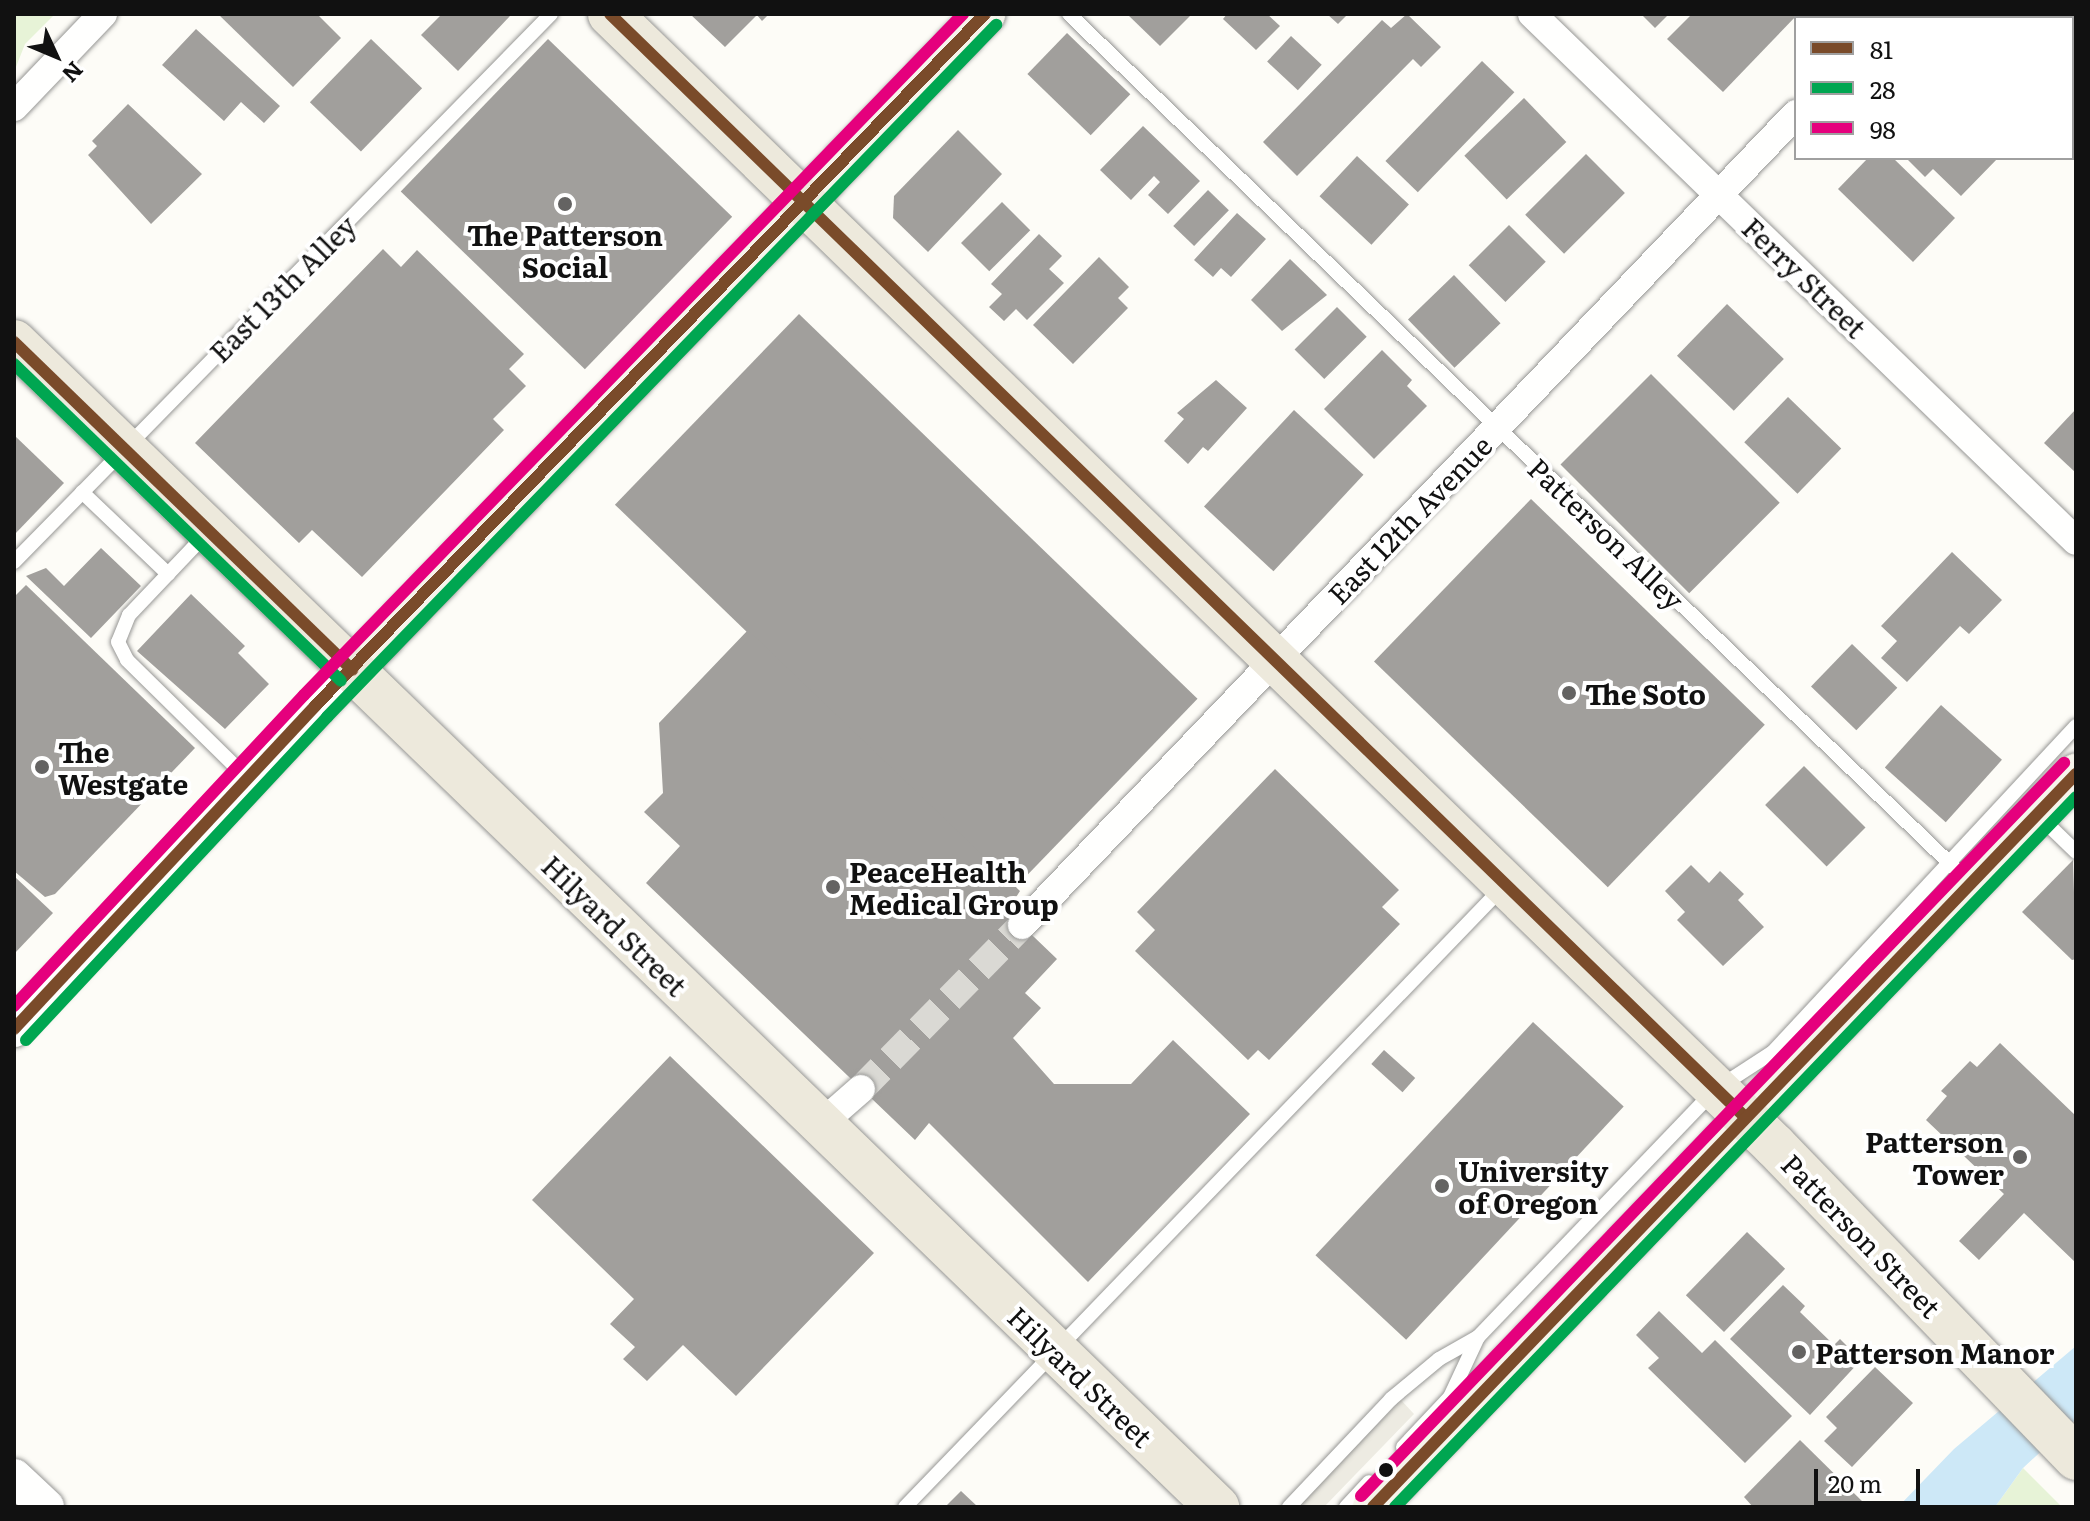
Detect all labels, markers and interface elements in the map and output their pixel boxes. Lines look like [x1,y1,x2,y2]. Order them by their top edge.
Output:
north arrow [16,16,96,96]
legend [1794,16,2074,160]
text: 81 [1870,31,1893,66]
text: N [55,55,92,91]
text: 28 [1870,71,1895,106]
text: 98 [1870,111,1896,146]
marker: The Patterson Social [556,195,574,213]
street label: East 13th Alley [202,208,362,368]
street label: Ferry Street [1736,210,1874,344]
place label: The Patterson Social [467,217,663,283]
street label: East 12th Avenue [1320,428,1498,610]
street label: Patterson Alley [1522,450,1692,616]
place label: The Soto [1585,676,1706,710]
marker: The Soto [1560,684,1578,702]
place label: The Westgate [58,734,188,800]
marker: The Westgate [33,758,51,776]
street label: Hilyard Street [536,848,694,1002]
place label: PeaceHealth Medical Group [849,854,1059,920]
marker: PeaceHealth Medical Group [824,878,842,896]
place label: Patterson Tower [1865,1124,2004,1190]
street label: Patterson Street [1776,1146,1948,1324]
marker: Patterson Tower [2011,1148,2029,1166]
place label: University of Oregon [1458,1153,1608,1219]
marker: University of Oregon [1433,1177,1451,1195]
street label: Hilyard Street [1002,1299,1160,1453]
place label: Patterson Manor [1815,1335,2055,1369]
marker: Patterson Manor [1790,1343,1808,1361]
scale bar [1818,1453,1924,1503]
unlabelled marker [1378,1462,1394,1478]
text: 20 m [1828,1465,1882,1500]

